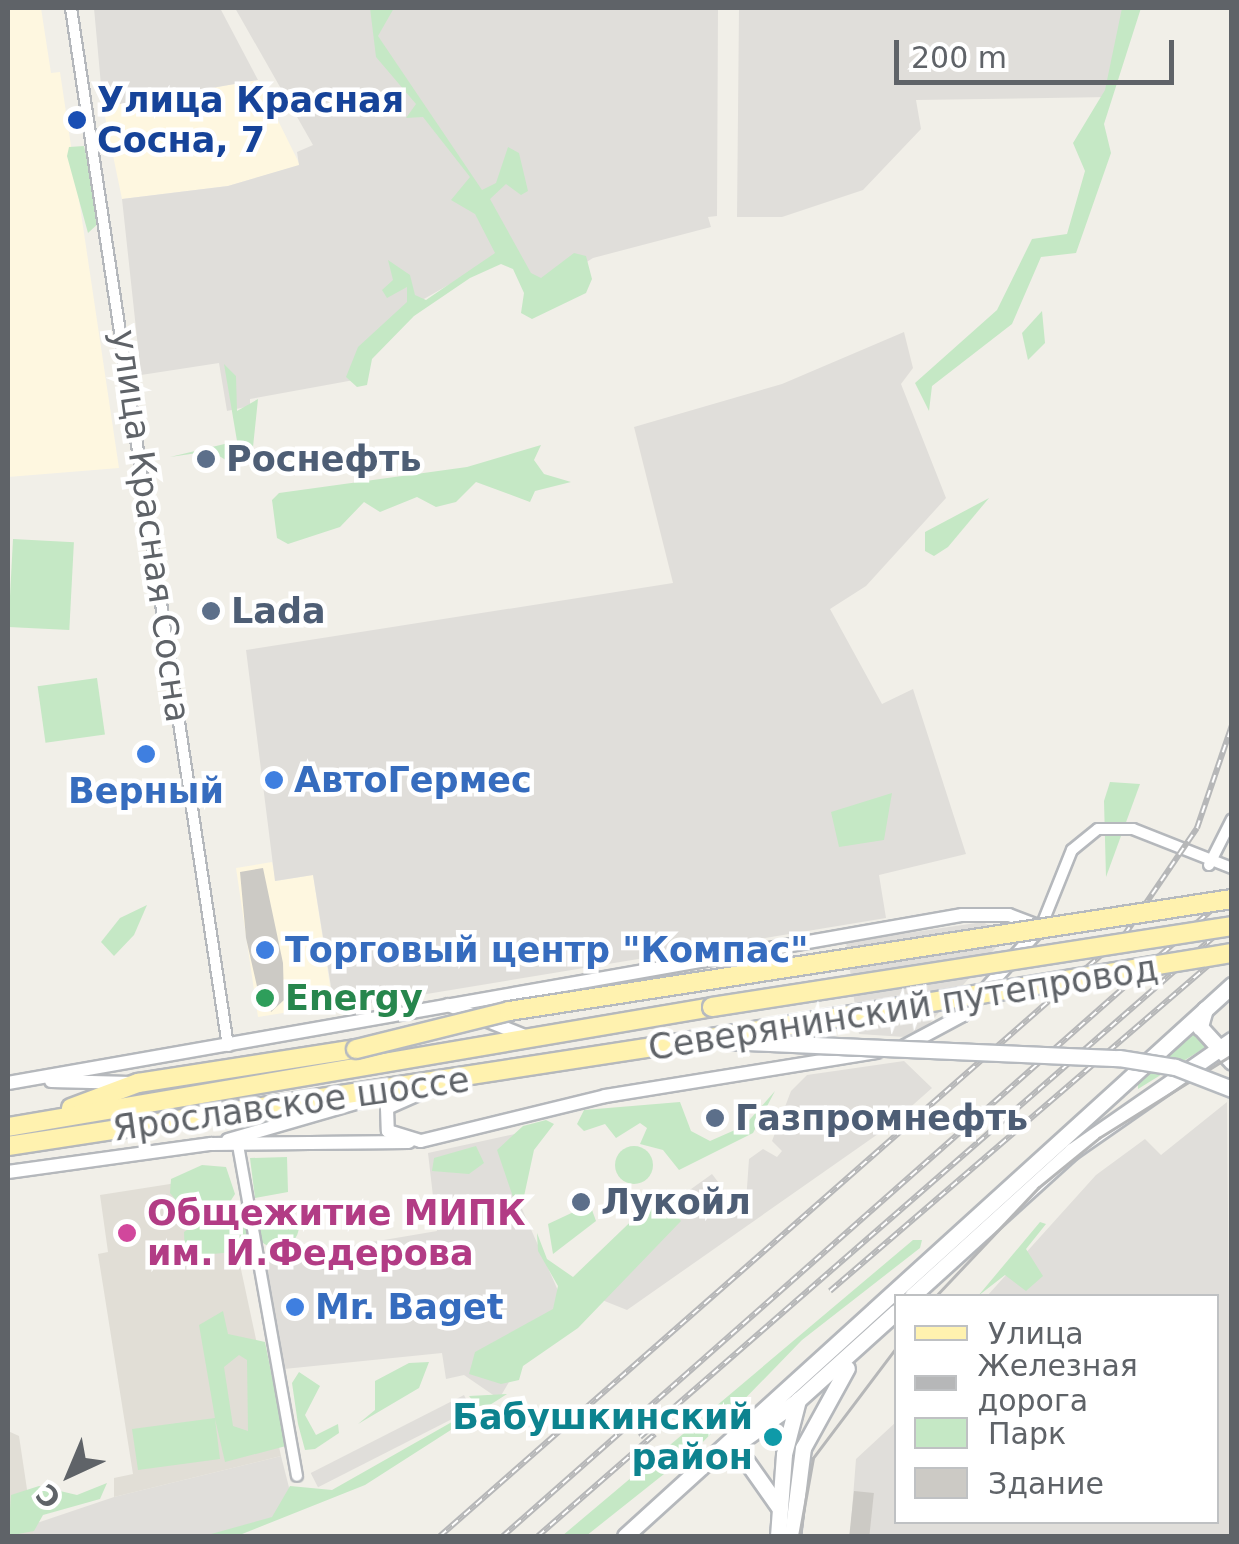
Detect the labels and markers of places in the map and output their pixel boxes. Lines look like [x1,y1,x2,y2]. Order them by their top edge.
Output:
place label: Улица Красная Сосна, 7 [97,79,404,161]
marker: Улица Красная Сосна, 7 [66,109,88,131]
place label: Роснефть [226,438,422,480]
marker: Роснефть [195,448,217,470]
place label: Lada [231,590,326,632]
marker: Lada [200,600,222,622]
marker: Верный [135,743,157,765]
place label: АвтоГермес [294,759,532,801]
marker: АвтоГермес [263,769,285,791]
place label: Верный [68,770,224,812]
place label: Торговый центр "Компас" [285,929,808,971]
marker: Торговый центр "Компас" [254,939,276,961]
place label: Energy [285,977,423,1019]
marker: Energy [254,987,276,1009]
place label: Газпромнефть [735,1097,1028,1139]
marker: Газпромнефть [704,1107,726,1129]
place label: Лукойл [601,1181,751,1223]
marker: Лукойл [570,1191,592,1213]
place label: Общежитие МИПК им. И.Федерова [147,1192,526,1274]
marker: Общежитие МИПК им. И.Федерова [116,1222,138,1244]
place label: Mr. Baget [315,1286,503,1328]
marker: Mr. Baget [284,1296,306,1318]
place label: Бабушкинский район [452,1396,753,1478]
marker: Бабушкинский район [762,1426,784,1448]

